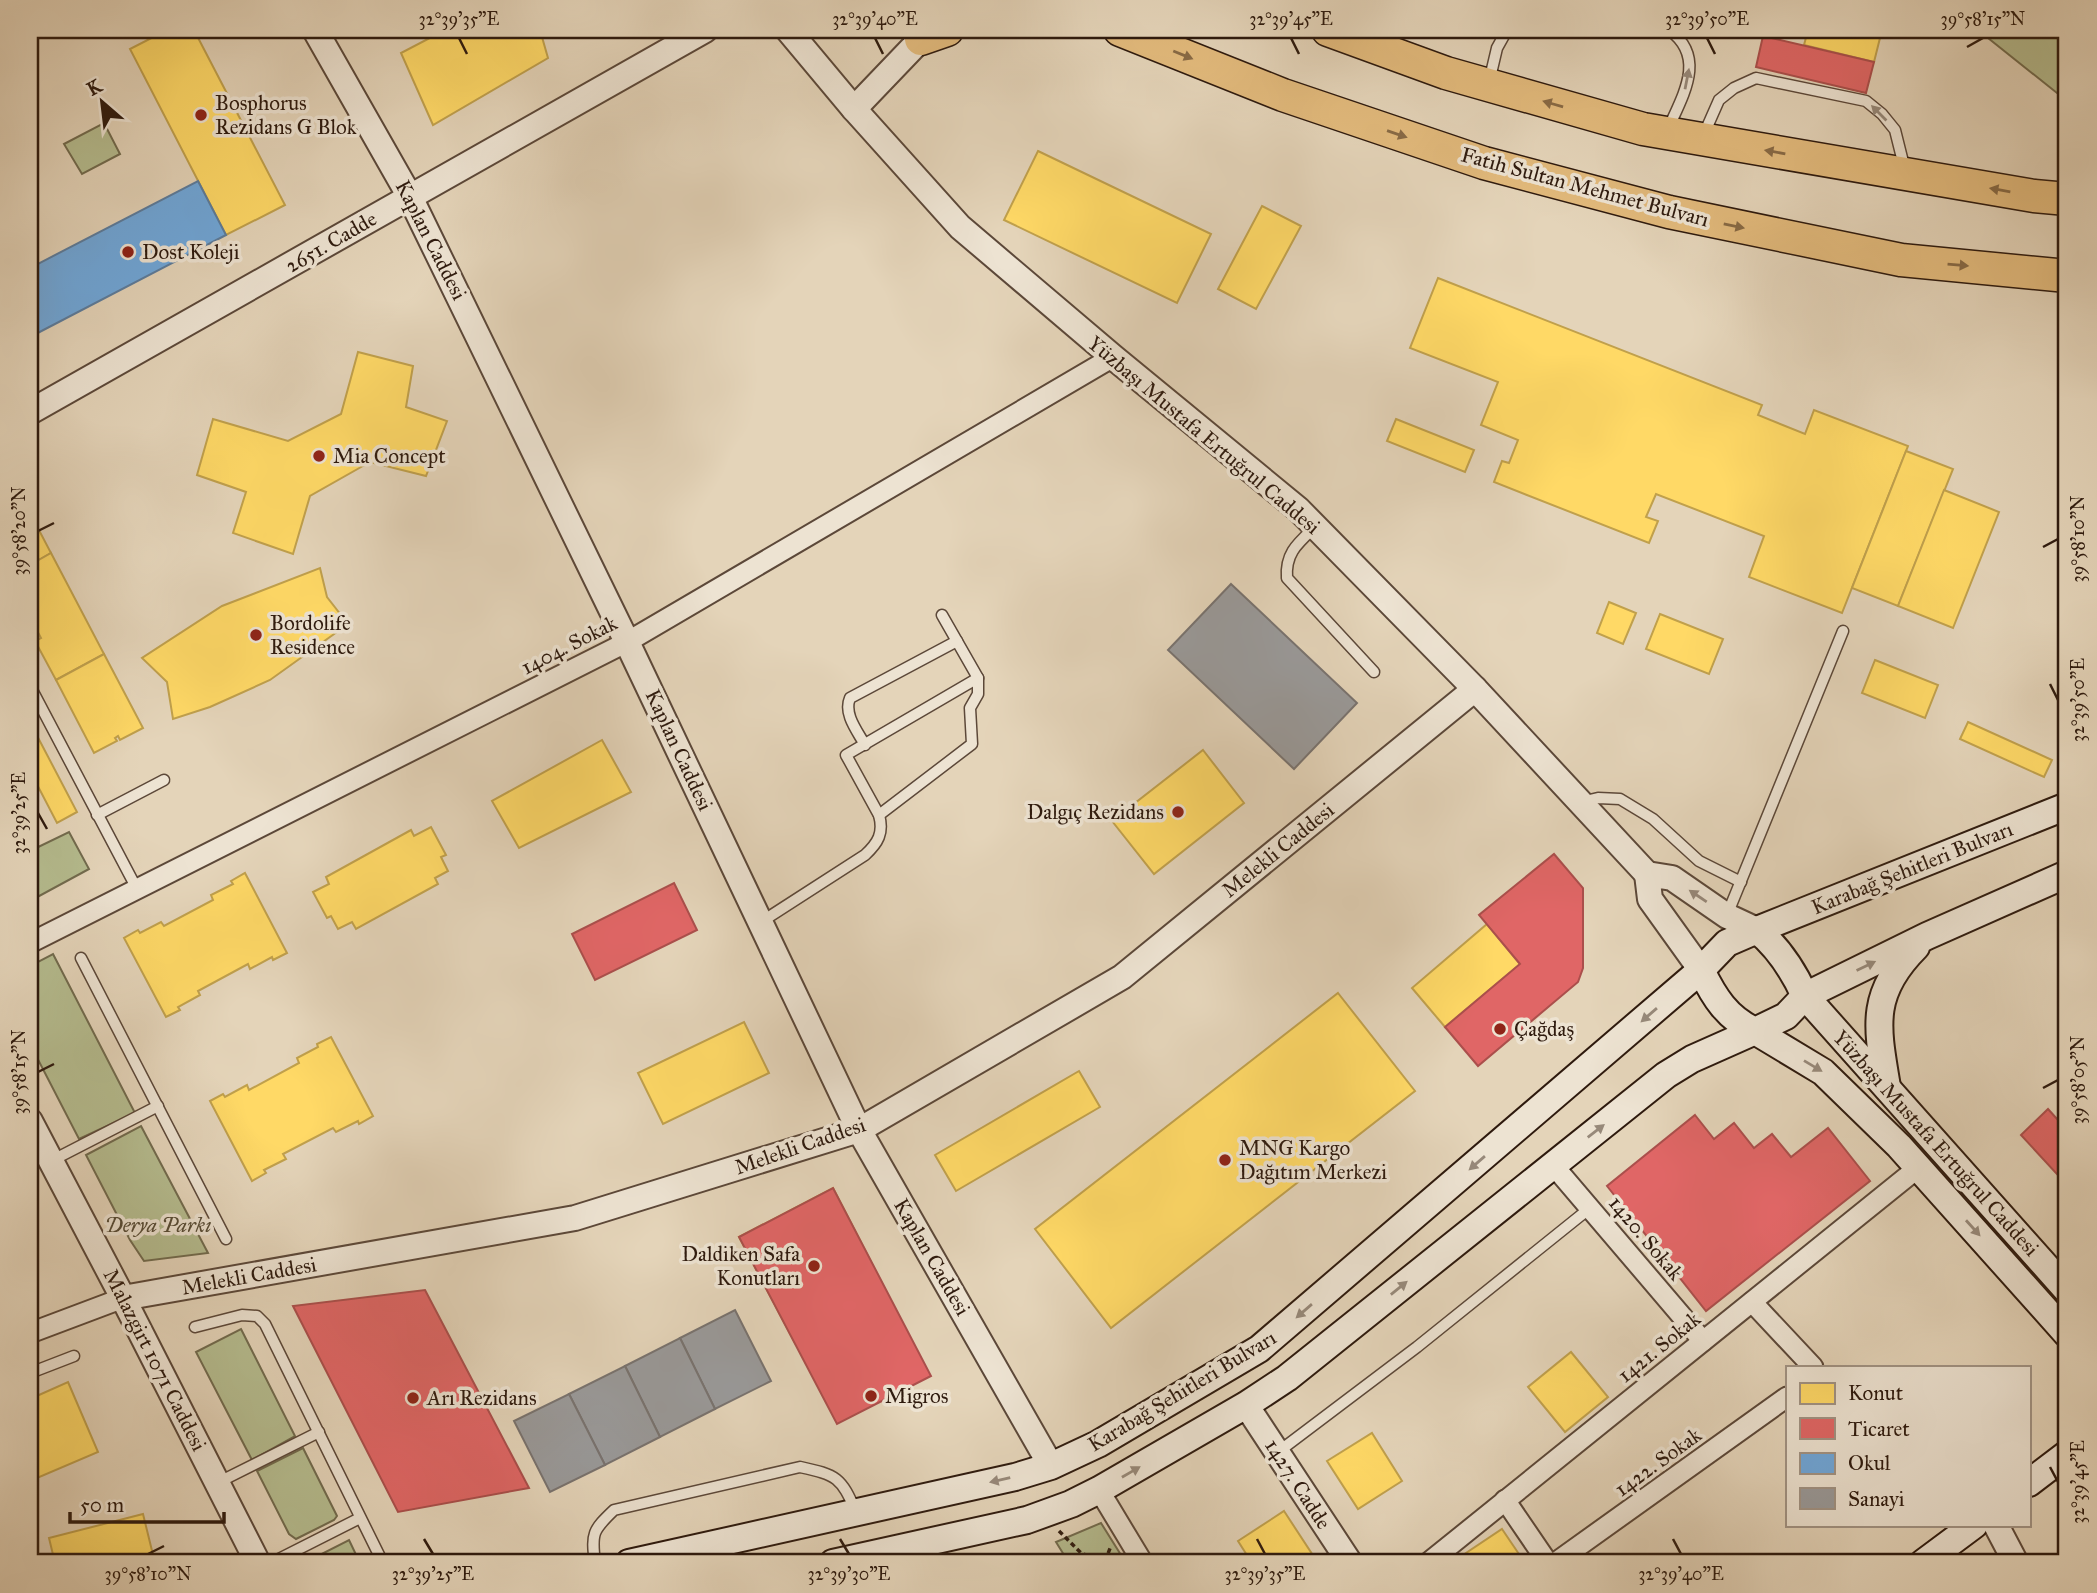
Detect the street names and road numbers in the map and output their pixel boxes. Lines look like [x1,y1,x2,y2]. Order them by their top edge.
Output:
street label: Fatih Sultan Mehmet Bulvarı [1458,141,1712,233]
street label: Kaplan Caddesi [390,176,472,304]
street label: 2651. Cadde [281,205,381,279]
street label: Yüzbaşı Mustafa Ertuğrul Caddesi [1082,330,1326,540]
street label: 1404. Sokak [517,610,622,680]
street label: Kaplan Caddesi [640,685,719,815]
street label: Melekli Caddesi [1217,797,1339,903]
street label: Karabağ Şehitleri Bulvarı [1807,816,2017,920]
street label: Yüzbaşı Mustafa Ertuğrul Caddesi [1827,1025,2045,1262]
street label: Melekli Caddesi [731,1111,869,1181]
street label: 1420. Sokak [1603,1190,1689,1286]
street label: Kaplan Caddesi [888,1194,976,1320]
street label: Melekli Caddesi [179,1251,319,1301]
street label: Malazgirt 1071 Caddesi [98,1265,212,1456]
street label: 1421. Sokak [1612,1306,1706,1388]
street label: Karabağ Şehitleri Bulvarı [1083,1324,1281,1458]
street label: 1422. Sokak [1609,1422,1707,1502]
street label: 1427. Cadde [1259,1434,1337,1534]

